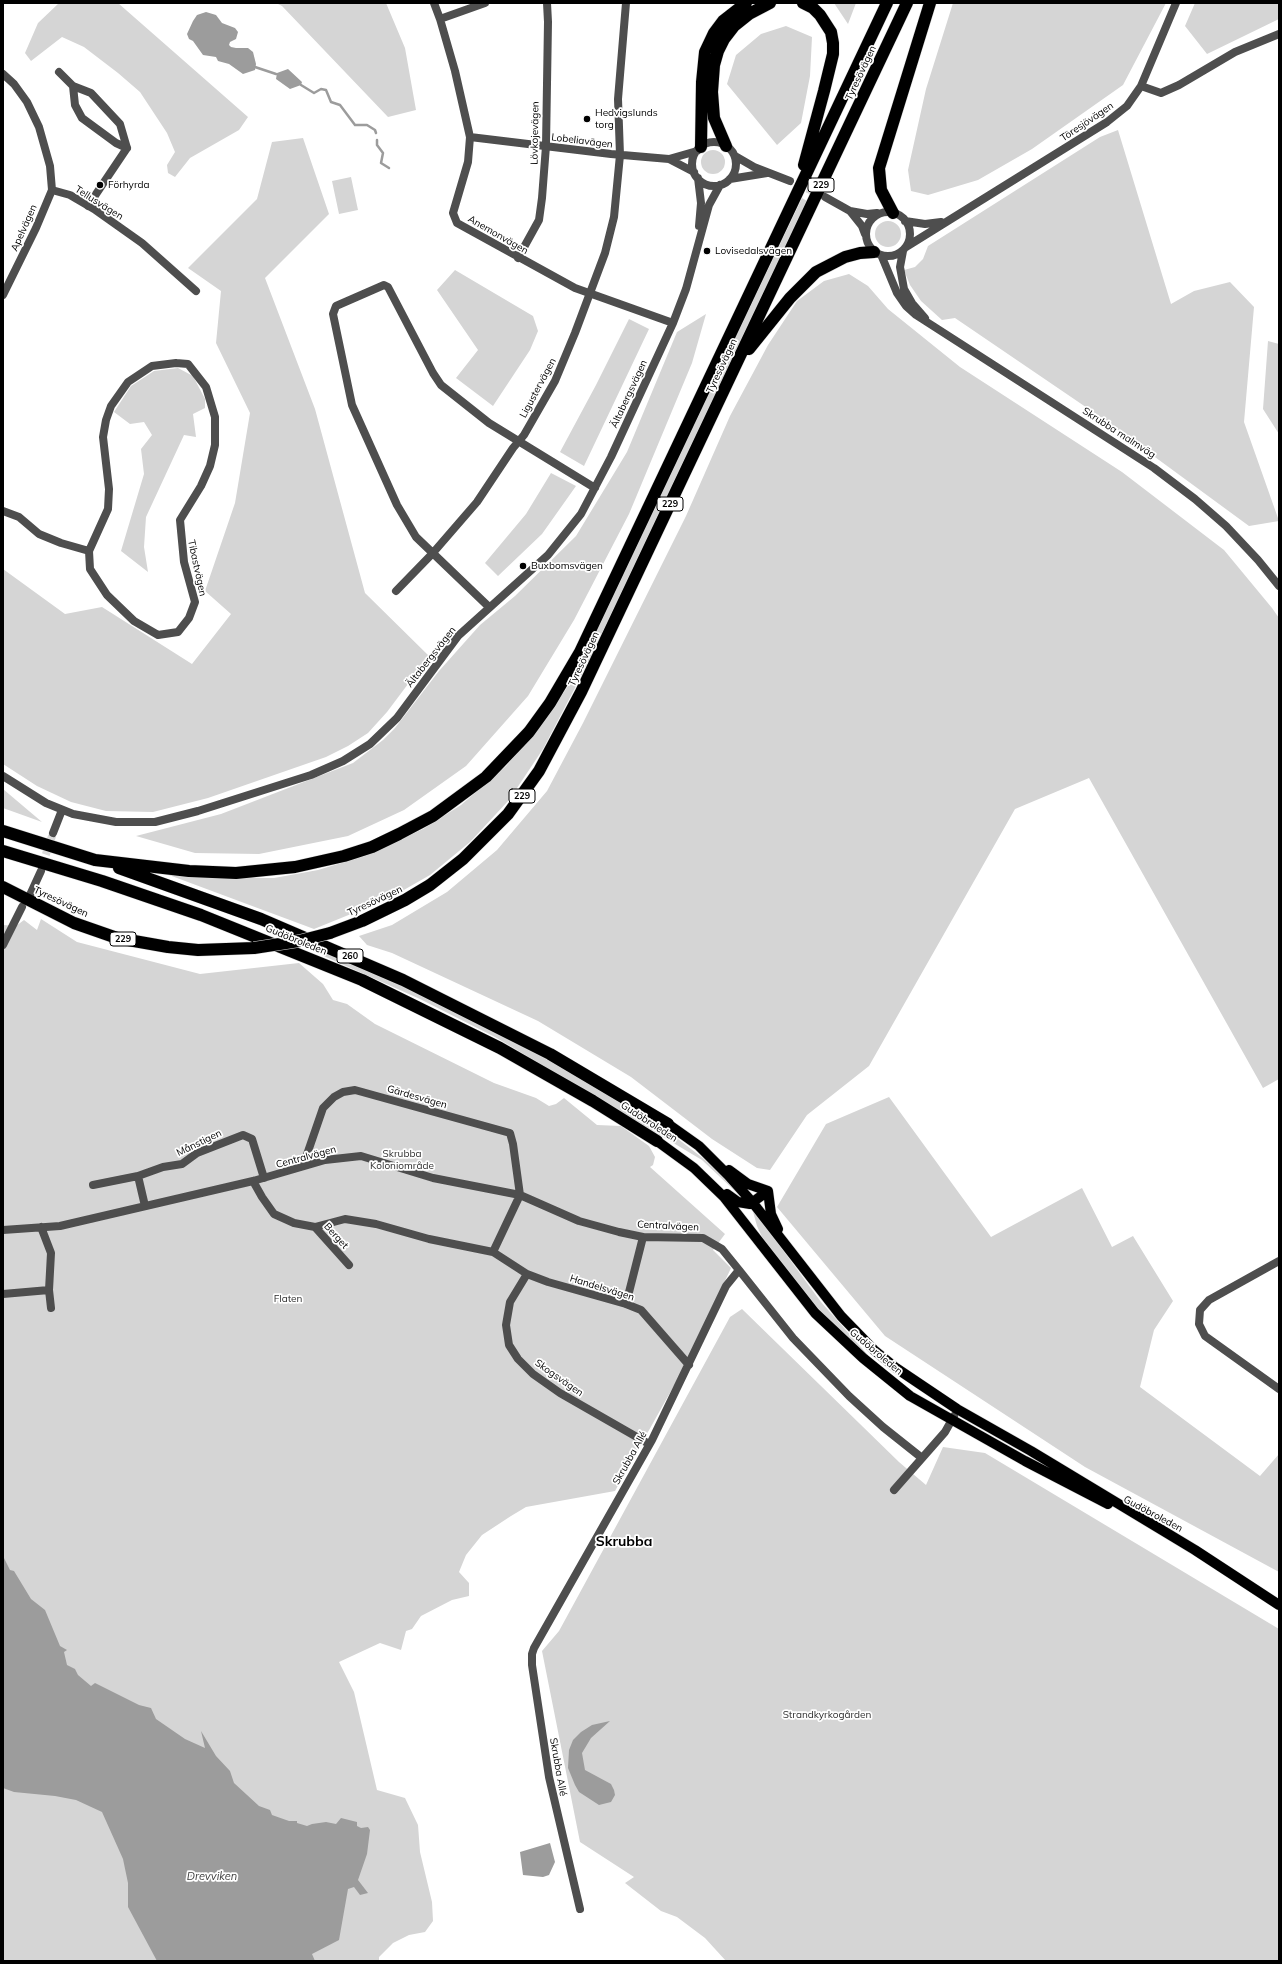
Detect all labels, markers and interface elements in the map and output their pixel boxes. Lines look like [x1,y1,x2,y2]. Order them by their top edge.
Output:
street label: Tyresövägen [843,44,879,102]
street label: Töresjövägen [1058,100,1116,144]
street label: Lövkojevägen [528,101,542,165]
place label: Hedvigslunds torg [595,107,658,130]
marker: Hedvigslunds torg [582,114,592,124]
street label: Lobeliavägen [551,131,613,151]
road number: 229 [808,178,834,192]
place label: Förhyrda [108,179,149,191]
marker: Förhyrda [95,180,105,190]
street label: Tellusvägen [73,183,125,223]
street label: Apelvägen [8,203,40,253]
street label: Anemonvägen [466,213,530,257]
place label: Lovisedalsvägen [715,245,792,257]
marker: Lovisedalsvägen [702,246,712,256]
street label: Tyresövägen [704,337,740,395]
street label: Ligustervägen [517,356,559,420]
street label: Ältabergsvägen [608,358,650,430]
street label: Skrubba malmväg [1080,405,1158,461]
road number: 229 [657,497,683,511]
street label: Tibastvägen [185,539,209,597]
place label: Buxbomsvägen [531,560,603,572]
marker: Buxbomsvägen [518,561,528,571]
street label: Ältabergsvägen [404,624,458,690]
street label: Tyresövägen [566,630,602,688]
road number: 229 [509,789,535,803]
street label: Tyresövägen [346,883,404,919]
street label: Tyresövägen [32,884,90,920]
street label: Gudöbroleden [264,922,328,958]
road number: 229 [110,932,136,946]
road number: 260 [337,949,363,963]
street label: Gärdesvägen [386,1083,448,1111]
street label: Gudöbroleden [618,1099,680,1145]
street label: Månstigen [175,1127,223,1159]
street label: Centralvägen [275,1143,337,1171]
park label: Skrubba Koloniområde [370,1148,434,1172]
street label: Centralvägen [637,1218,699,1234]
street label: Berget [321,1221,351,1251]
street label: Handelsvägen [568,1272,636,1304]
park label: Flaten [274,1293,302,1305]
street label: Gudöbroleden [847,1326,905,1378]
street label: Skogsvägen [532,1357,586,1399]
street label: Skrubba Allé [610,1429,650,1487]
street label: Gudöbroleden [1121,1493,1185,1535]
district label: Skrubba [596,1534,652,1550]
park label: Strandkyrkogården [783,1709,871,1721]
street label: Skrubba Allé [547,1737,569,1797]
water label: Drevviken [187,1870,237,1884]

